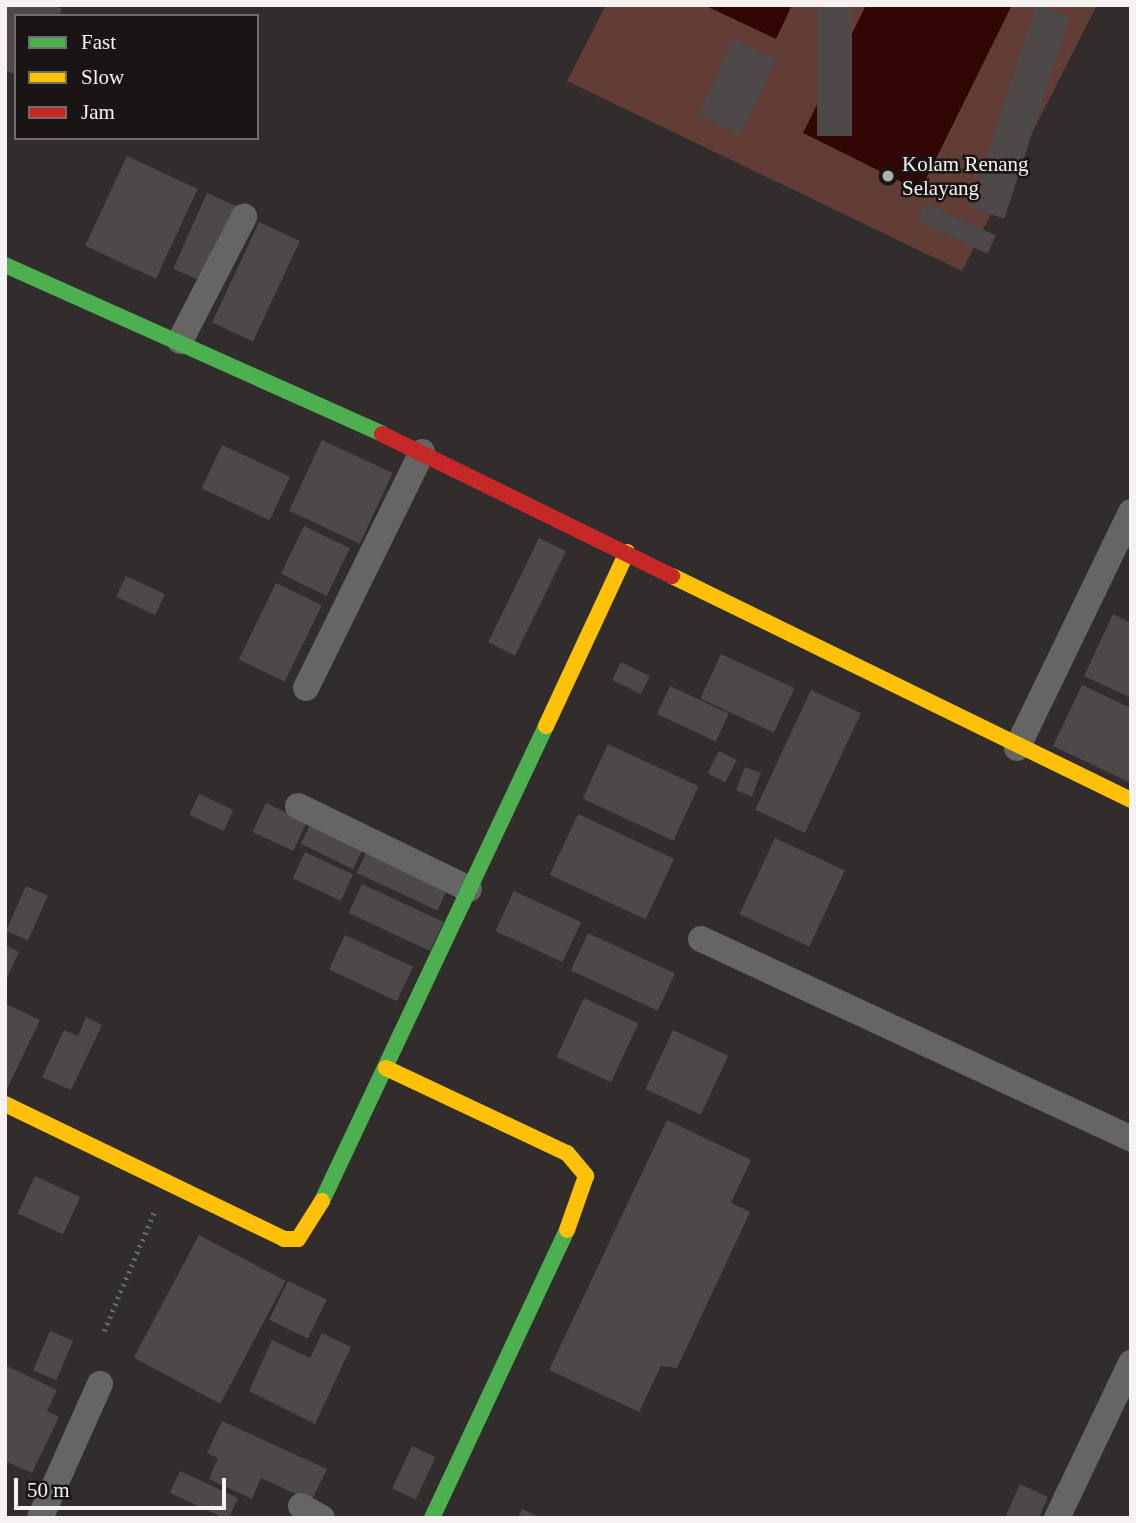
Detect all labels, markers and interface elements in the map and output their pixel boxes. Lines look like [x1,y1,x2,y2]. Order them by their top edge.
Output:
legend [14,14,259,140]
text: Fast [81,30,116,54]
text: Slow [81,65,124,89]
text: Jam [81,100,115,124]
place label: Kolam Renang Selayang [902,151,1029,201]
marker: Kolam Renang Selayang [880,168,896,184]
scale bar [18,1464,229,1508]
text: 50 m [27,1478,70,1502]

